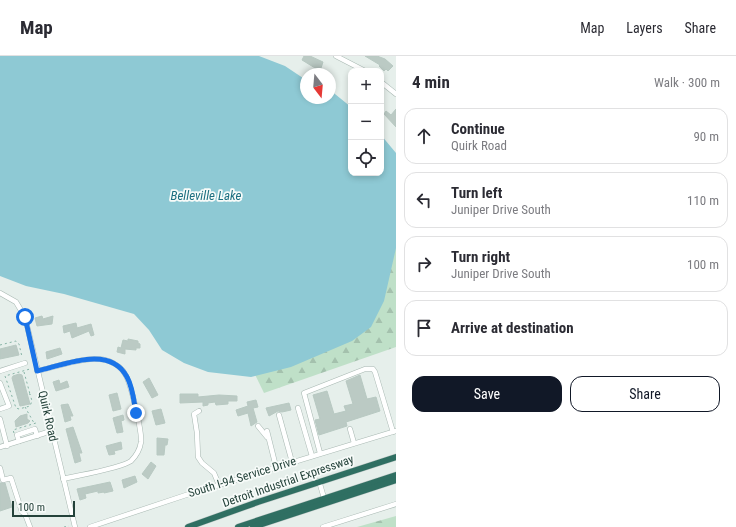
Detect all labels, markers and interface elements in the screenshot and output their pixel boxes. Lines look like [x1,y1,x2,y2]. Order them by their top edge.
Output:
text: Map [20,16,53,39]
text: Map [580,20,604,36]
text: Layers [626,20,663,36]
text: Share [685,20,716,36]
north arrow [300,68,336,104]
map controls [348,68,384,176]
button: + [348,68,384,104]
text: 4 min [412,72,450,92]
text: Walk · 300 m [654,75,720,90]
button: − [348,104,384,140]
text: Continue [451,120,505,138]
icon: ahead [413,125,435,147]
text: 90 m [693,129,719,144]
text: Quirk Road [451,138,507,153]
button: locate [348,140,384,176]
text: Turn left [451,184,502,202]
water label: Belleville Lake [171,188,242,203]
icon: left [413,189,435,211]
text: 110 m [687,193,719,208]
text: Juniper Drive South [451,202,551,217]
text: Turn right [451,248,510,266]
icon: right [413,253,435,275]
text: 100 m [687,257,719,272]
text: Juniper Drive South [451,266,551,281]
route start [16,308,34,326]
icon: arrive [413,317,435,339]
text: Arrive at destination [451,319,574,337]
button: Save [412,376,562,412]
button: Share [570,376,720,412]
street label: Quirk Road [35,389,61,443]
route end [127,404,145,422]
street label: Detroit Industrial Expressway [221,452,355,510]
street label: South I-94 Service Drive [186,454,298,500]
scale bar [12,499,75,518]
text: 100 m [18,501,45,514]

